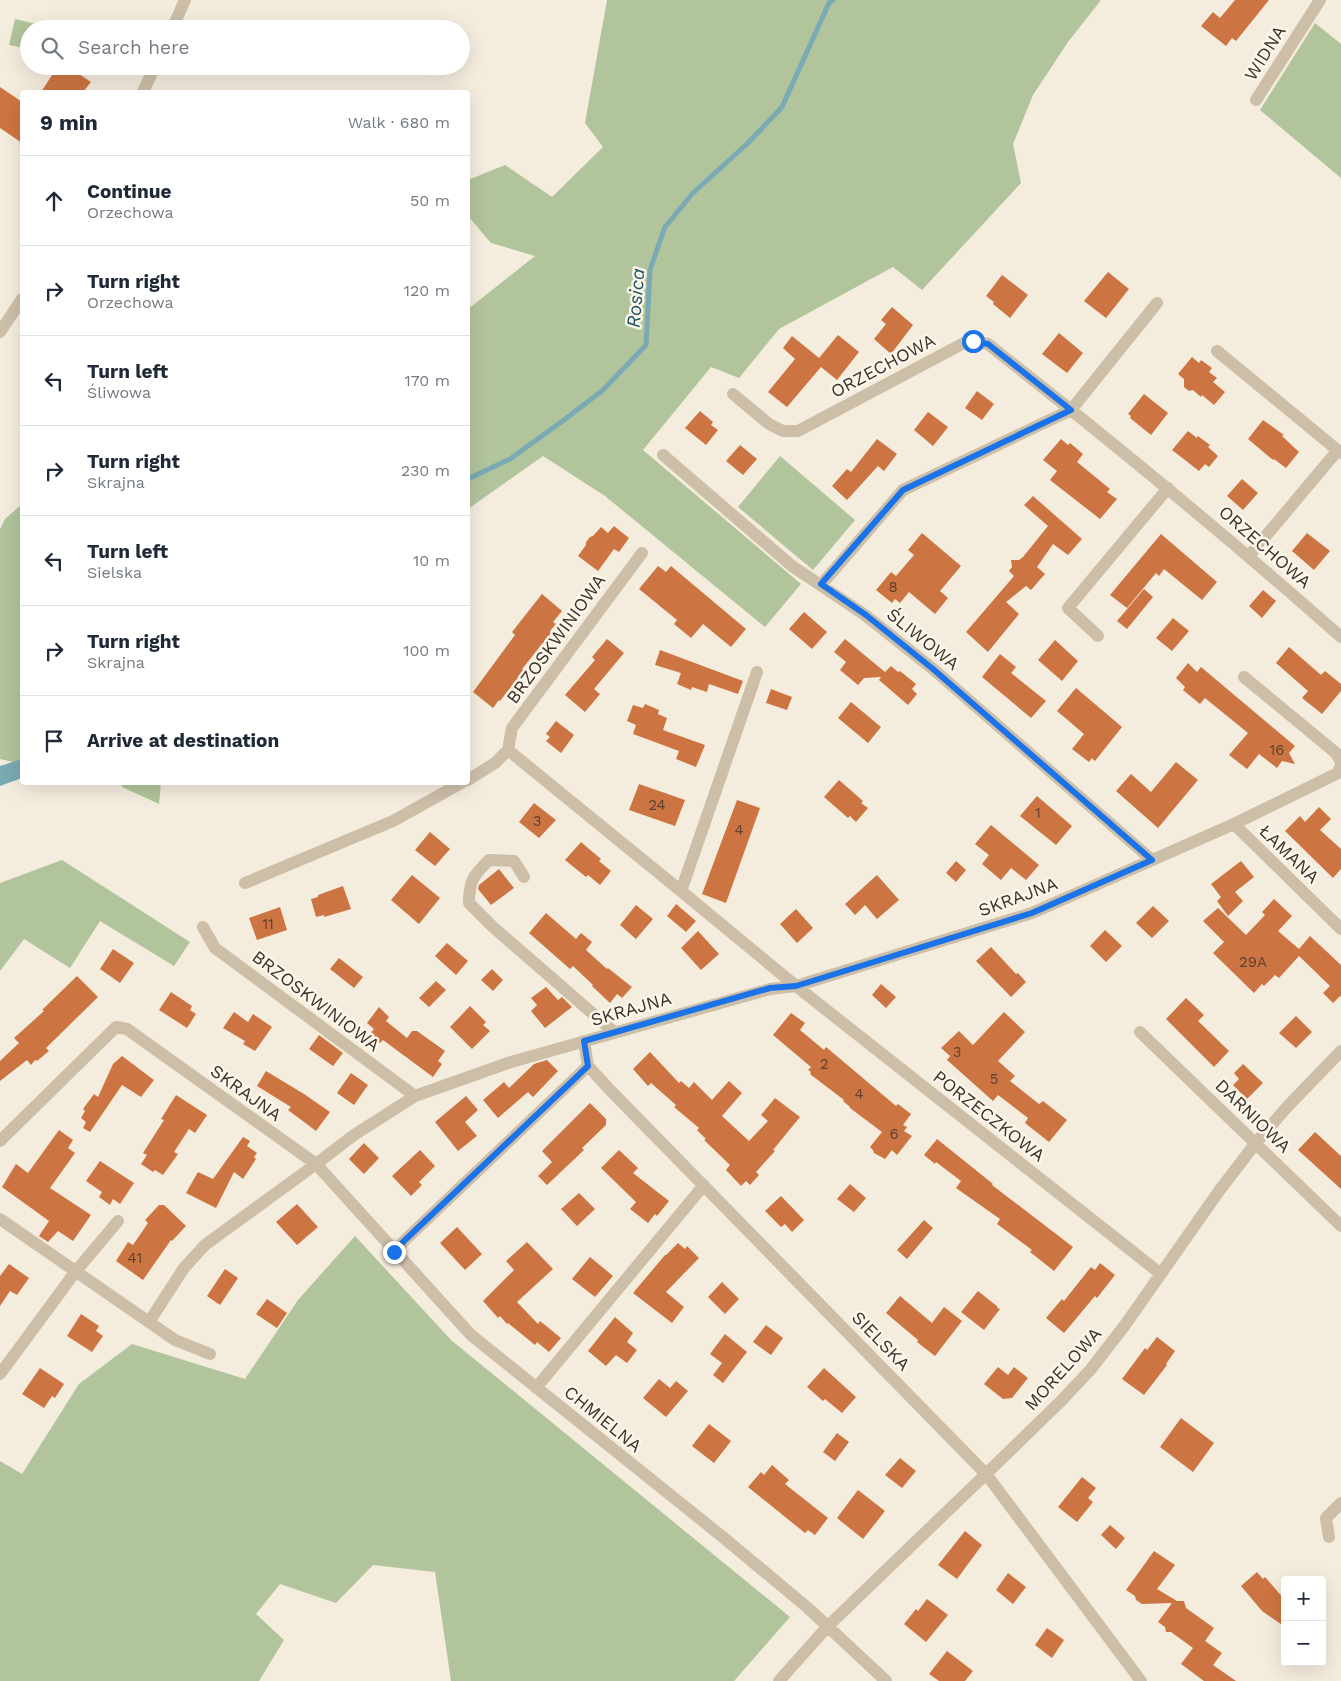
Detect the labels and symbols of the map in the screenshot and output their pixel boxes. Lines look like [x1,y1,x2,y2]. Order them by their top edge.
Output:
street label: WIDNA [1240,21,1290,84]
water label: Rosica [621,267,650,329]
street label: ORZECHOWA [827,329,939,402]
route start [962,330,985,353]
street label: ORZECHOWA [1215,501,1316,592]
street label: BRZOSKWINIOWA [502,570,610,707]
house number: 8 [888,578,898,596]
street label: ŚLIWOWA [883,603,964,674]
house number: 16 [1270,741,1284,759]
house number: 24 [648,796,666,814]
house number: 1 [1035,804,1041,822]
house number: 3 [533,812,541,830]
street label: ŁAMANA [1255,820,1324,888]
house number: 4 [734,821,744,839]
street label: SKRAJNA [975,873,1060,921]
house number: 11 [262,915,274,933]
street label: BRZOSKWINIOWA [248,946,384,1056]
house number: 29A [1239,953,1267,971]
street label: SKRAJNA [588,987,674,1030]
house number: 3 [953,1043,961,1061]
house number: 2 [820,1055,828,1073]
street label: SKRAJNA [207,1060,286,1125]
street label: PORZECZKOWA [929,1066,1049,1166]
house number: 5 [990,1070,998,1088]
street label: DARNIOWA [1211,1074,1296,1157]
house number: 4 [854,1085,864,1103]
house number: 6 [889,1125,899,1143]
route end [383,1241,406,1264]
house number: 41 [128,1249,142,1267]
street label: SIELSKA [848,1307,915,1375]
street label: MORELOWA [1020,1323,1105,1414]
street label: CHMIELNA [560,1381,646,1456]

